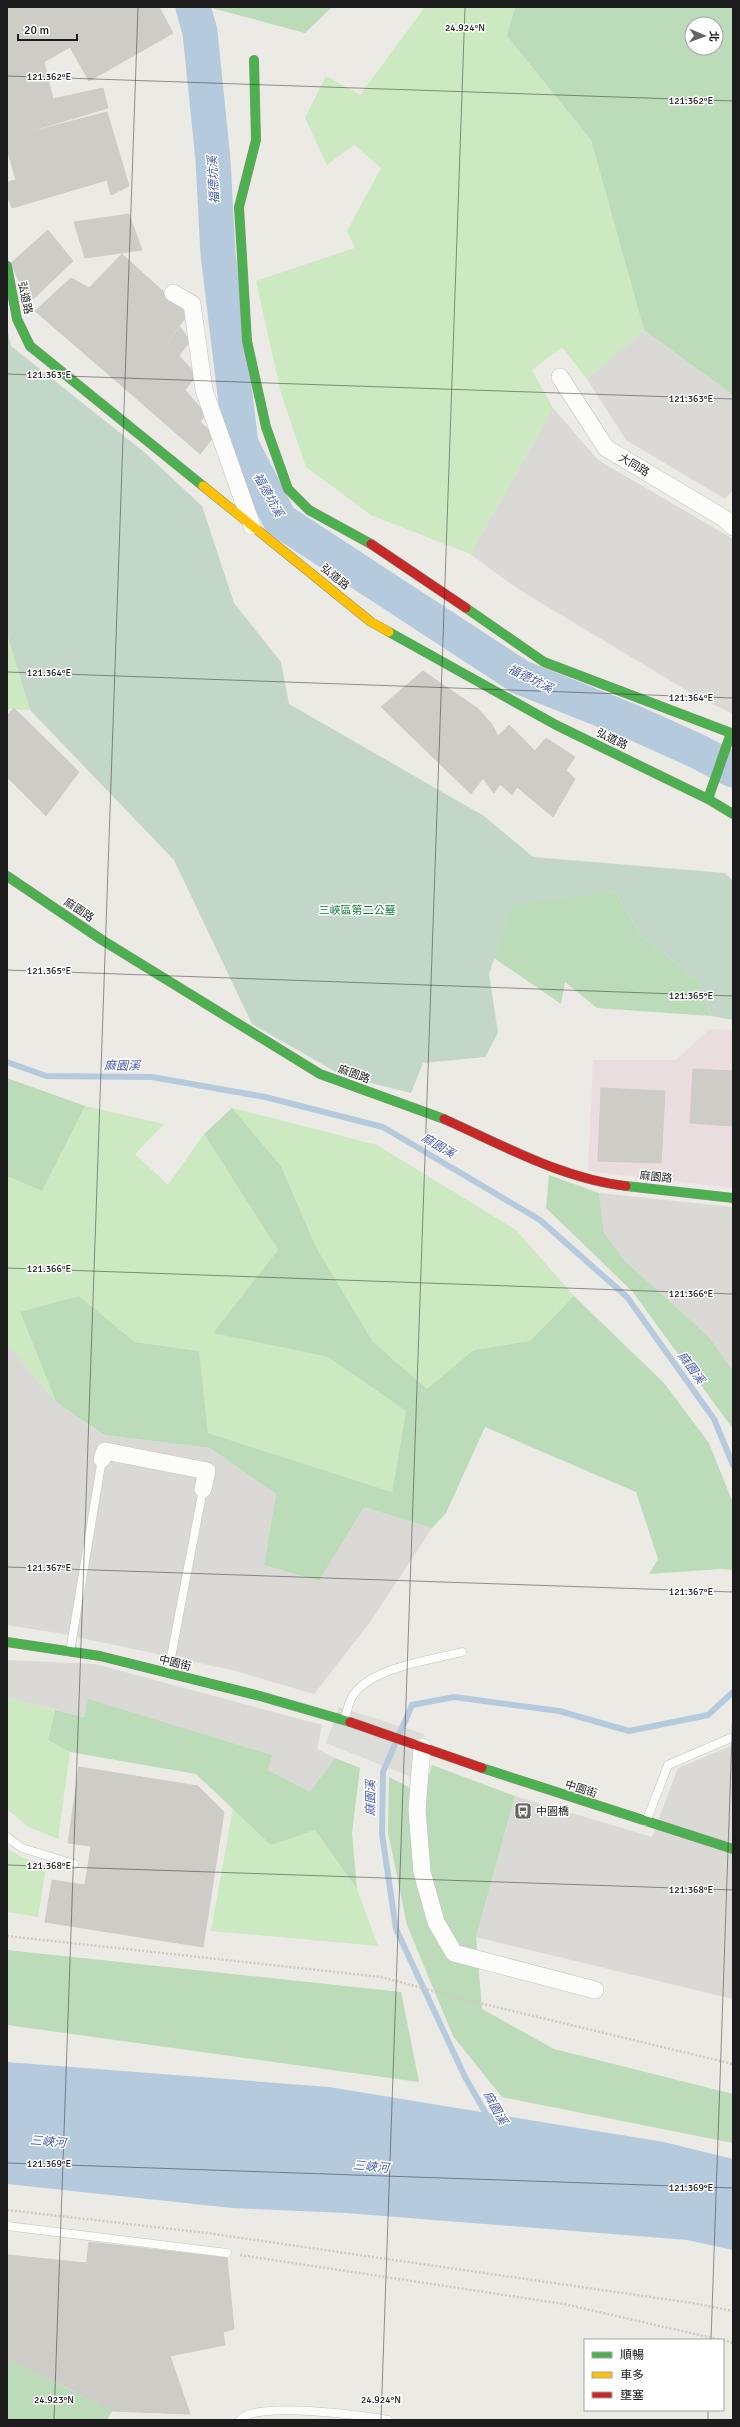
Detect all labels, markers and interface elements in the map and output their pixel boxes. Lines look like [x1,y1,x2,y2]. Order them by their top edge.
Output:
scale bar [18,16,77,42]
north arrow [684,16,724,56]
text: 24.924°N [445,22,485,34]
text: 20 m [24,23,49,38]
text: 北 [707,31,720,42]
text: 121.362°E [27,71,72,83]
text: 121.362°E [669,95,714,107]
water label: 福德坑溪 [205,154,223,204]
street label: 弘道路 [15,281,35,315]
text: 121.363°E [27,369,72,381]
text: 121.363°E [669,393,714,405]
street label: 大同路 [617,451,651,479]
water label: 福德坑溪 [250,470,287,521]
street label: 弘道路 [318,562,352,592]
water label: 福德坑溪 [505,662,557,697]
text: 121.364°E [27,667,72,679]
text: 121.364°E [669,692,714,704]
street label: 弘道路 [594,726,630,752]
street label: 麻園路 [62,895,96,925]
park label: 三峽區第二公墓 [319,904,396,917]
text: 121.365°E [27,965,72,977]
text: 121.365°E [669,990,714,1002]
water label: 麻園溪 [104,1058,142,1074]
street label: 麻園路 [336,1062,372,1086]
water label: 麻園溪 [419,1130,459,1163]
street label: 麻園路 [639,1169,673,1185]
text: 121.366°E [27,1263,72,1275]
text: 121.366°E [669,1288,714,1300]
water label: 麻園溪 [674,1349,709,1389]
text: 121.367°E [27,1562,72,1574]
text: 121.367°E [669,1586,714,1598]
street label: 中園街 [157,1653,193,1673]
water label: 麻園溪 [363,1778,379,1816]
street label: 中園街 [563,1778,599,1800]
bus stop icon: 中園橋 [513,1801,533,1821]
place label: 中園橋 [536,1805,569,1818]
text: 121.368°E [27,1860,72,1872]
text: 121.368°E [669,1884,714,1896]
water label: 麻園溪 [480,2089,511,2129]
water label: 三峽河 [29,2133,69,2151]
text: 121.369°E [27,2158,72,2170]
water label: 三峽河 [352,2158,392,2176]
text: 121.369°E [669,2182,714,2194]
legend [584,2339,724,2411]
text: 順暢 [620,2348,644,2363]
text: 車多 [620,2368,644,2383]
text: 壅塞 [620,2388,644,2403]
text: 24.923°N [34,2394,74,2406]
text: 24.924°N [361,2394,401,2406]

